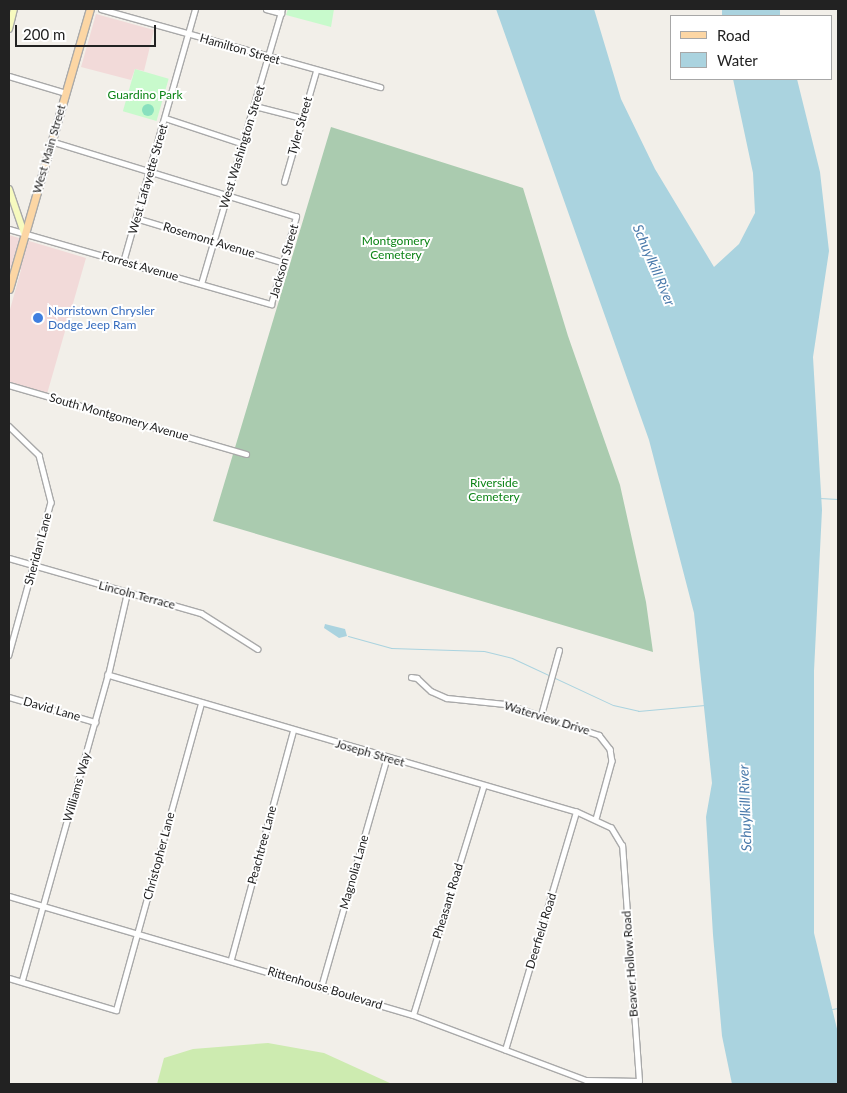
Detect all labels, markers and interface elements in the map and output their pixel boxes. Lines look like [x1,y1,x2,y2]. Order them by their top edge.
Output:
scale bar [18,15,159,47]
legend [670,15,832,80]
text: 200 m [23,25,65,43]
text: Road [717,26,750,44]
street label: Hamilton Street [198,31,282,67]
text: Water [717,51,758,69]
street label: West Washington Street [216,83,268,211]
park label: Guardino Park [107,88,183,102]
street label: Tyler Street [285,95,315,157]
street label: West Main Street [29,103,69,195]
street label: West Lafayette Street [125,122,171,236]
street label: Rosemont Avenue [161,219,257,261]
street label: Jackson Street [267,222,301,300]
water label: Schuylkill River [629,222,679,308]
park label: Montgomery Cemetery [362,234,430,262]
street label: Forrest Avenue [99,248,181,284]
place label: Norristown Chrysler Dodge Jeep Ram [48,304,155,332]
marker: Norristown Chrysler Dodge Jeep Ram [32,312,44,324]
street label: South Montgomery Avenue [47,390,191,444]
park label: Riverside Cemetery [468,476,520,504]
street label: Sheridan Lane [21,511,55,587]
street label: Lincoln Terrace [97,578,177,612]
street label: David Lane [22,694,82,724]
street label: Waterview Drive [502,698,592,738]
street label: Joseph Street [334,736,406,770]
street label: Williams Way [60,751,94,823]
water label: Schuylkill River [735,764,755,852]
street label: Peachtree Lane [245,804,279,886]
street label: Christopher Lane [140,810,178,902]
street label: Magnolia Lane [337,833,371,911]
street label: Pheasant Road [430,862,466,940]
street label: Deerfield Road [523,891,559,971]
street label: Beaver Hollow Road [619,910,641,1018]
street label: Rittenhouse Boulevard [266,964,384,1012]

